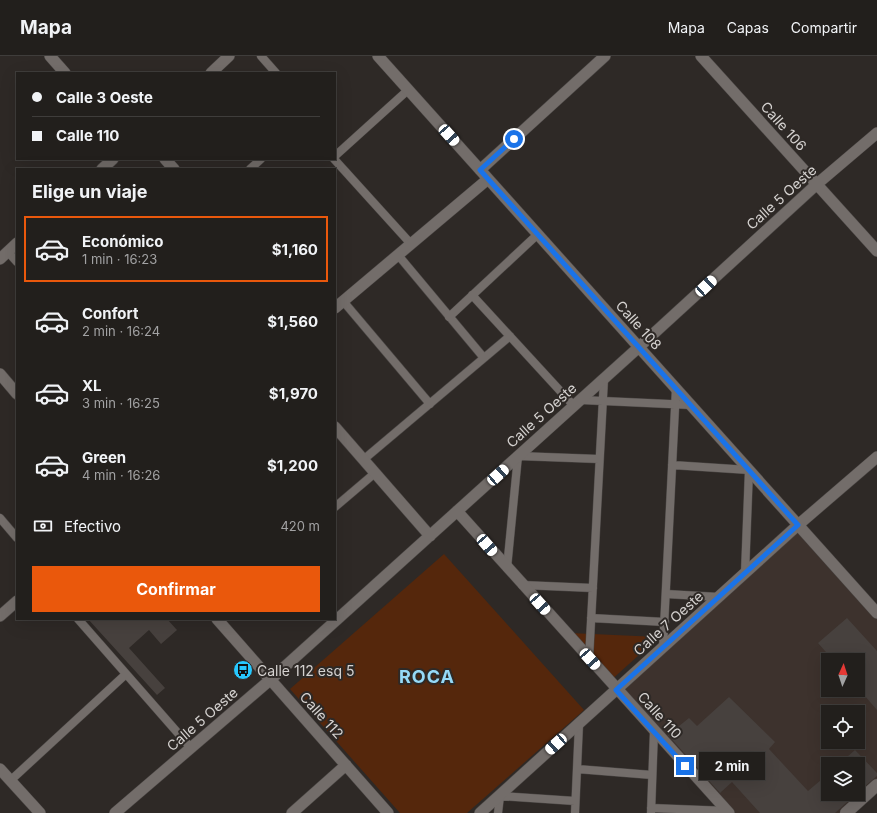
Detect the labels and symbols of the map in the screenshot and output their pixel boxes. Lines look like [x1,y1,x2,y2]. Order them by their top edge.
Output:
street label: Calle 106 [758,98,810,154]
car [437,122,461,148]
route start [505,130,523,148]
street label: Calle 5 Oeste [743,161,819,233]
car [693,273,719,299]
street label: Calle 108 [613,297,665,353]
street label: Calle 5 Oeste [503,379,579,451]
car [485,463,511,487]
car [475,532,499,558]
street label: Calle 7 Oeste [630,587,706,659]
car [528,591,552,617]
car [578,646,602,672]
north arrow [821,653,865,697]
bus stop icon: Calle 112 esq 5 [232,659,254,681]
place label: Calle 112 esq 5 [257,662,354,679]
district label: ROCA [399,666,455,687]
street label: Calle 5 Oeste [163,684,241,754]
street label: Calle 112 [297,688,347,742]
street label: Calle 110 [635,688,685,742]
car [543,732,569,756]
callout: 2 min [699,752,765,780]
route end [676,757,694,775]

